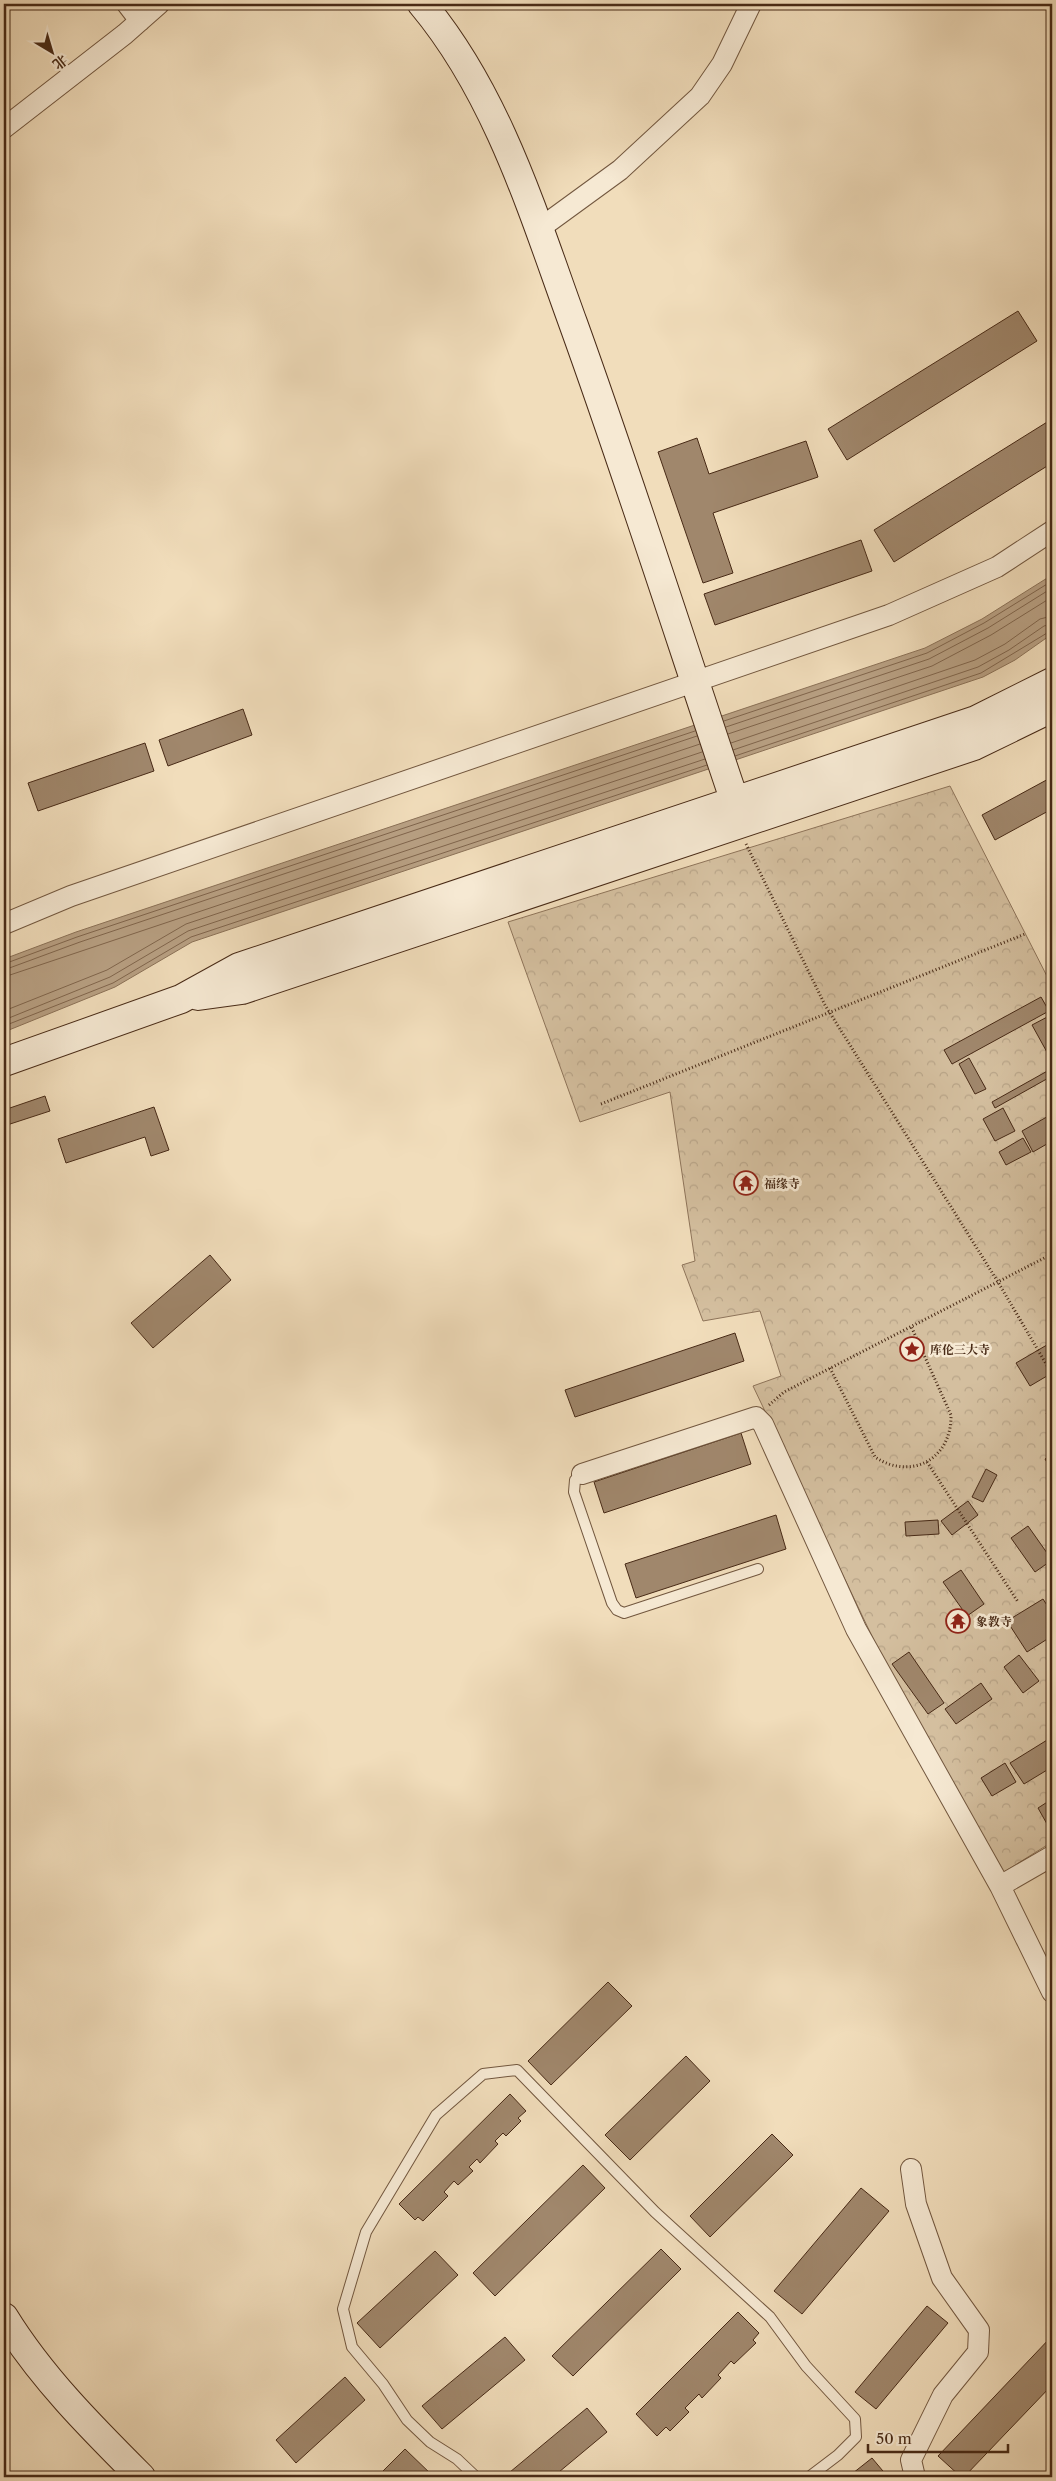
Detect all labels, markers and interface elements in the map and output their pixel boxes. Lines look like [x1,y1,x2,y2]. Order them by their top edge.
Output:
north arrow [28,28,78,78]
text: 北 [49,51,71,74]
temple icon: 福缘寺 [733,1170,759,1196]
place label: 福缘寺 [764,1176,800,1191]
place icon: 库伦三大寺 [899,1336,925,1362]
place label: 库伦三大寺 [930,1342,990,1357]
temple icon: 象教寺 [945,1608,971,1634]
place label: 象教寺 [976,1614,1012,1629]
scale bar [868,2421,1008,2453]
text: 50 m [876,2429,912,2448]

